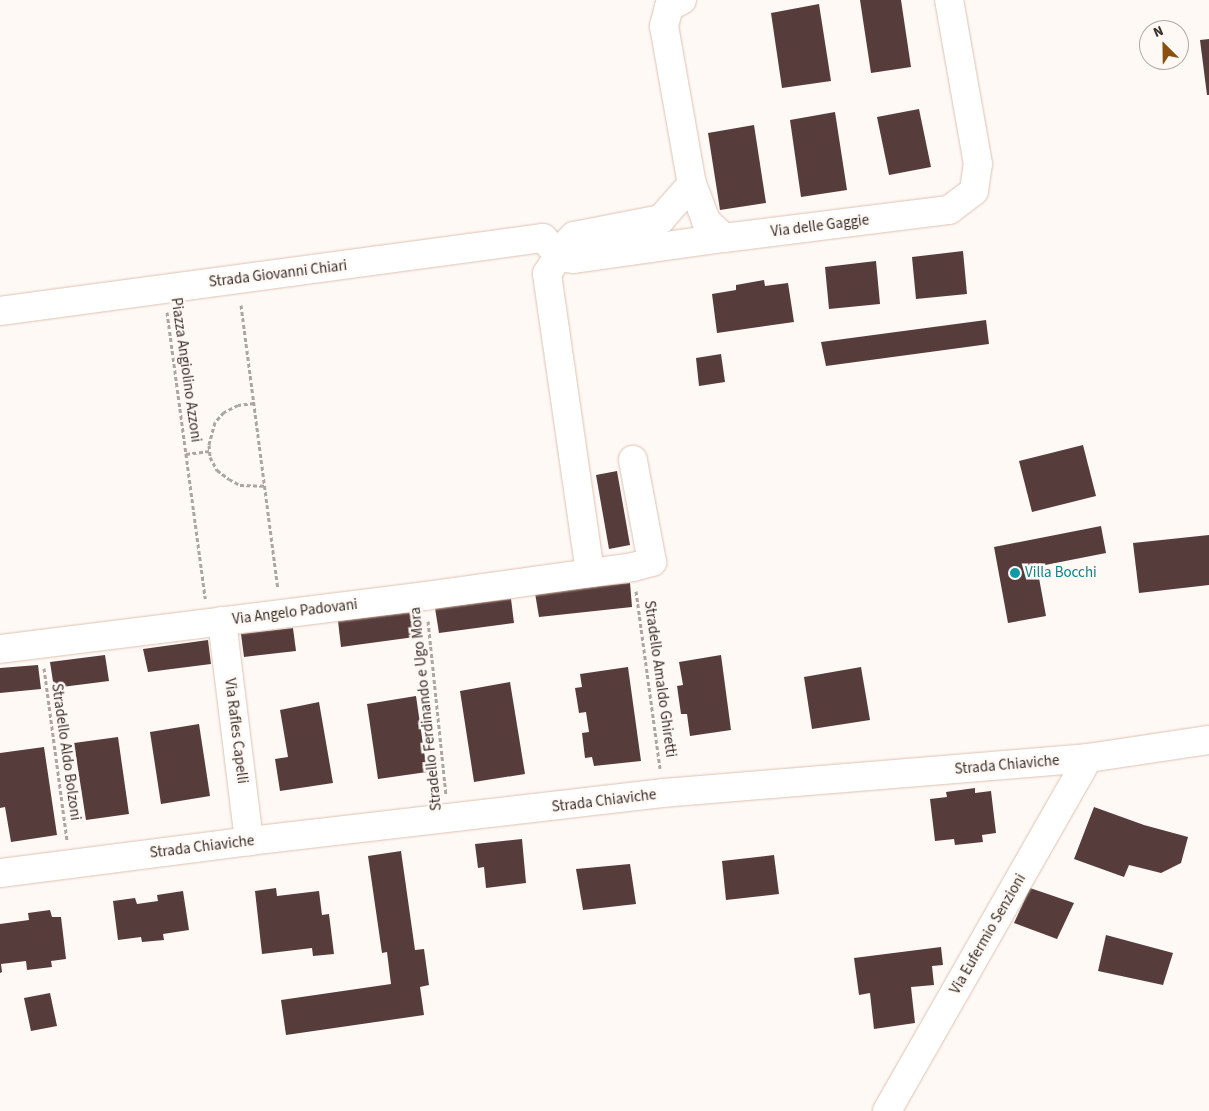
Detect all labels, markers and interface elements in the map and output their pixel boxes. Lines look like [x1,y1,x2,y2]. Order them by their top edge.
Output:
north arrow [1139,20,1189,70]
text: N [1150,21,1167,43]
street label: Via delle Gaggie [770,211,870,241]
street label: Strada Giovanni Chiari [208,257,348,291]
street label: Piazza Angiolino Azzoni [167,296,205,444]
place label: Villa Bocchi [1025,564,1097,582]
marker: Villa Bocchi [1009,567,1021,579]
street label: Via Angelo Padovani [231,595,359,629]
street label: Stradello Amaldo Ghiretti [640,599,680,759]
street label: Stradello Ferdinando e Ugo Mora [406,606,446,812]
street label: Via Rafles Capelli [221,677,251,785]
street label: Stradello Aldo Bolzoni [47,682,85,822]
street label: Strada Chiaviche [954,751,1060,779]
street label: Strada Chiaviche [551,786,657,816]
street label: Strada Chiaviche [149,832,255,862]
street label: Via Eufermio Senzioni [946,871,1030,997]

